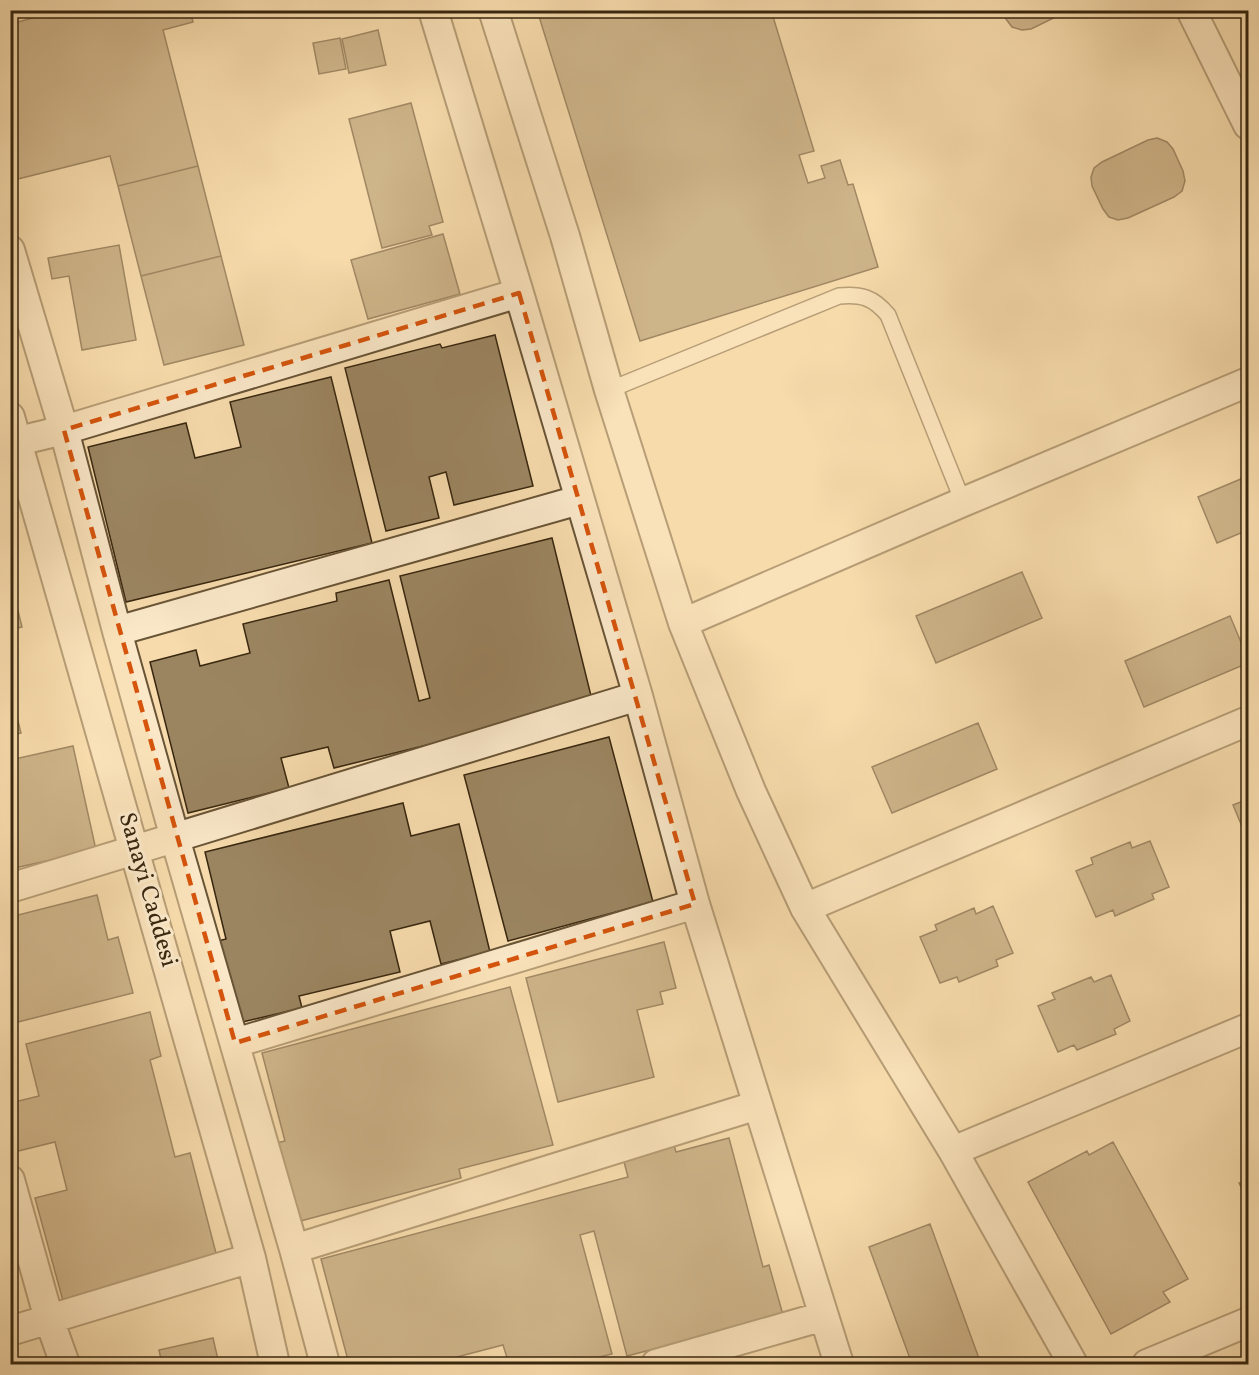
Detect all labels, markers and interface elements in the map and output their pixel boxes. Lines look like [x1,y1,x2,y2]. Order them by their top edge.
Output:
street label: Sanayi Caddesi [109,809,185,971]

